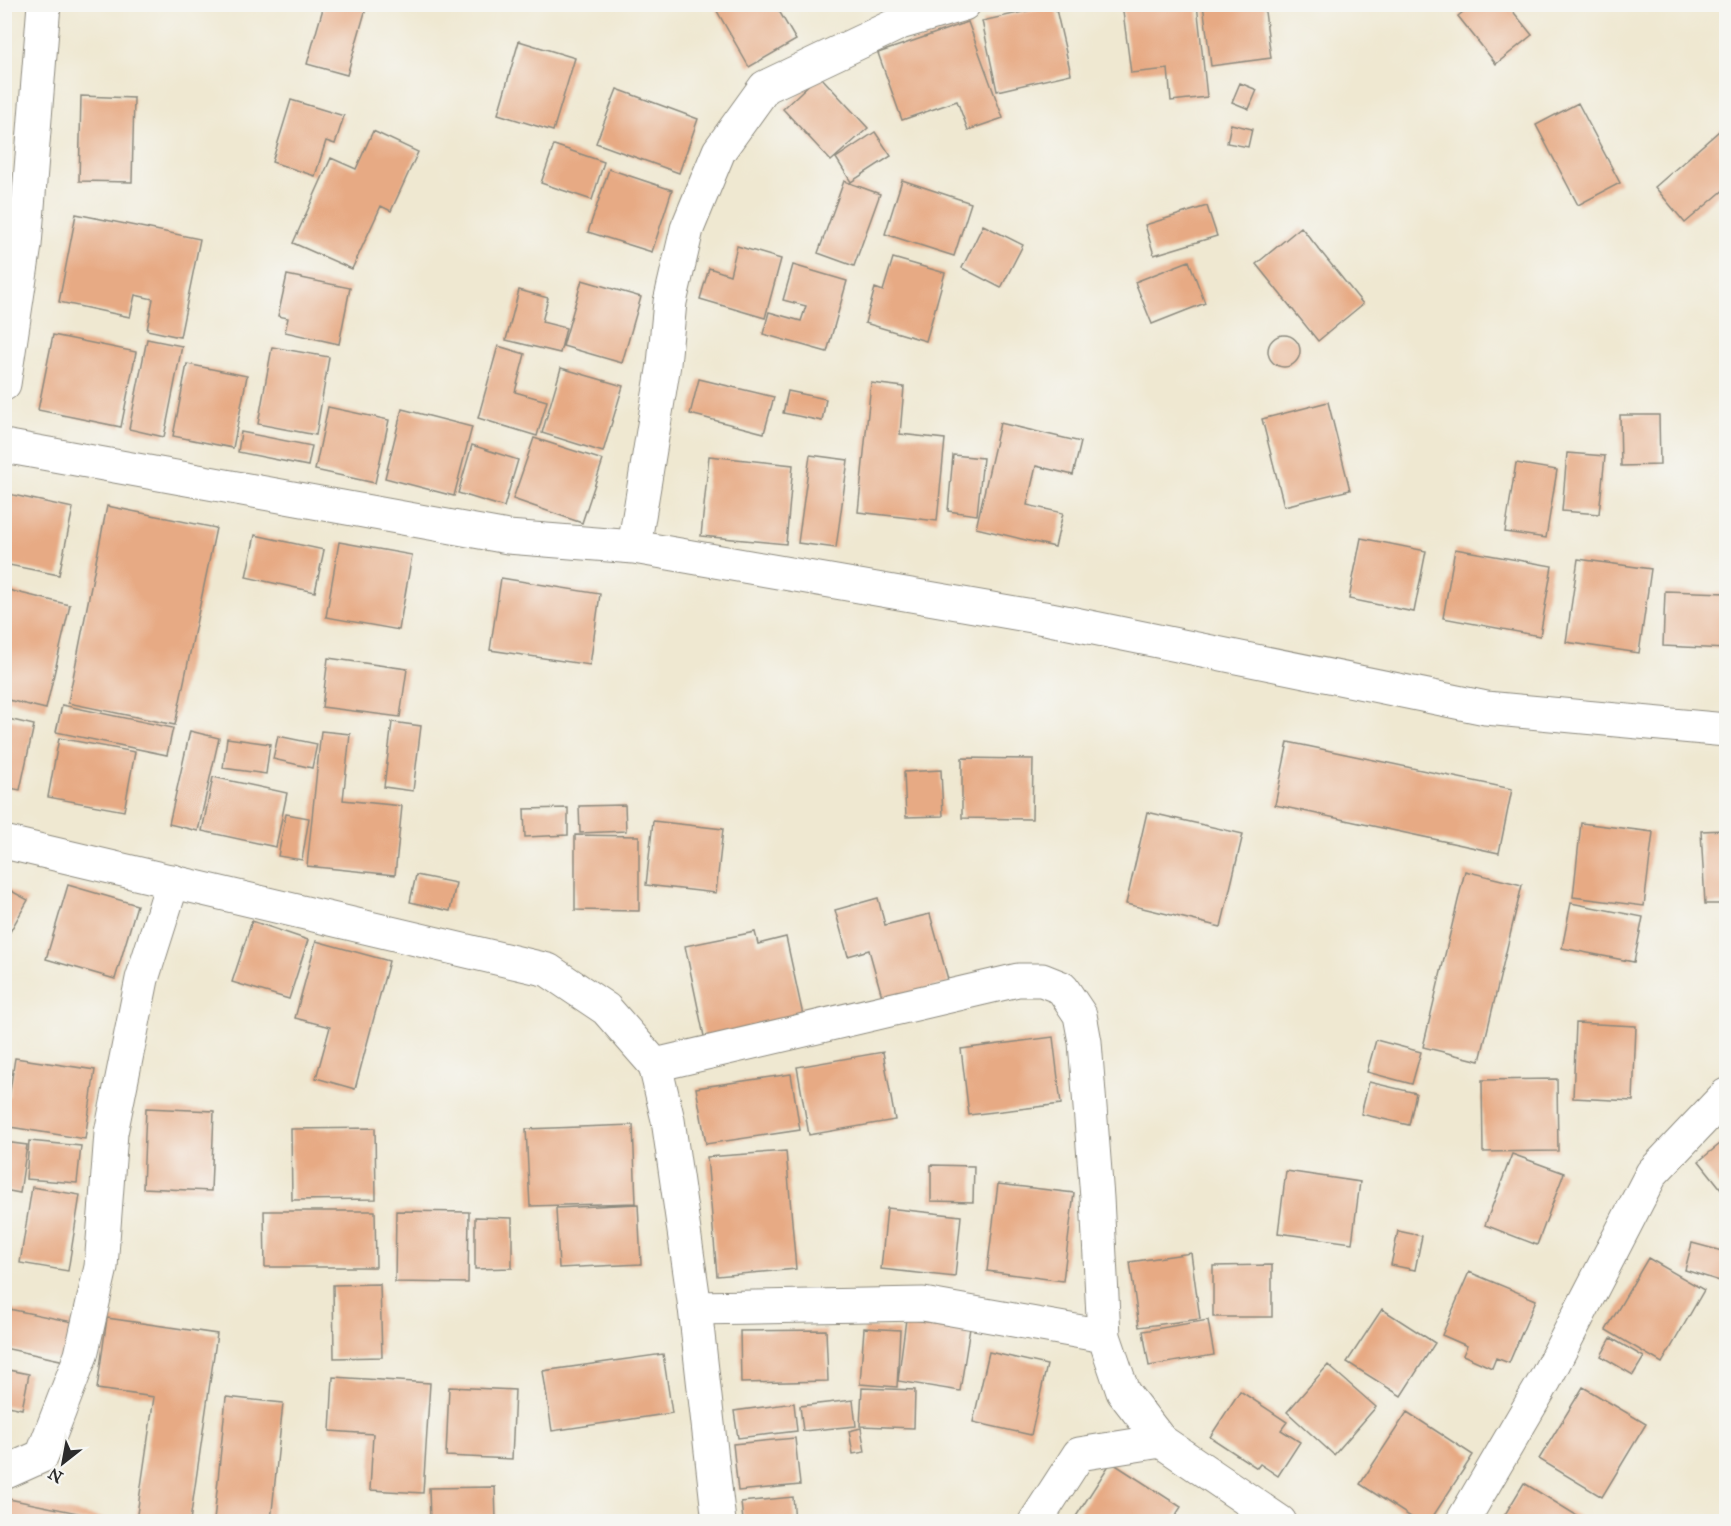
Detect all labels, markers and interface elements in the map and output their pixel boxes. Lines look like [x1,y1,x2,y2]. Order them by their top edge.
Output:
north arrow [33,1433,93,1493]
text: N [44,1464,66,1487]

